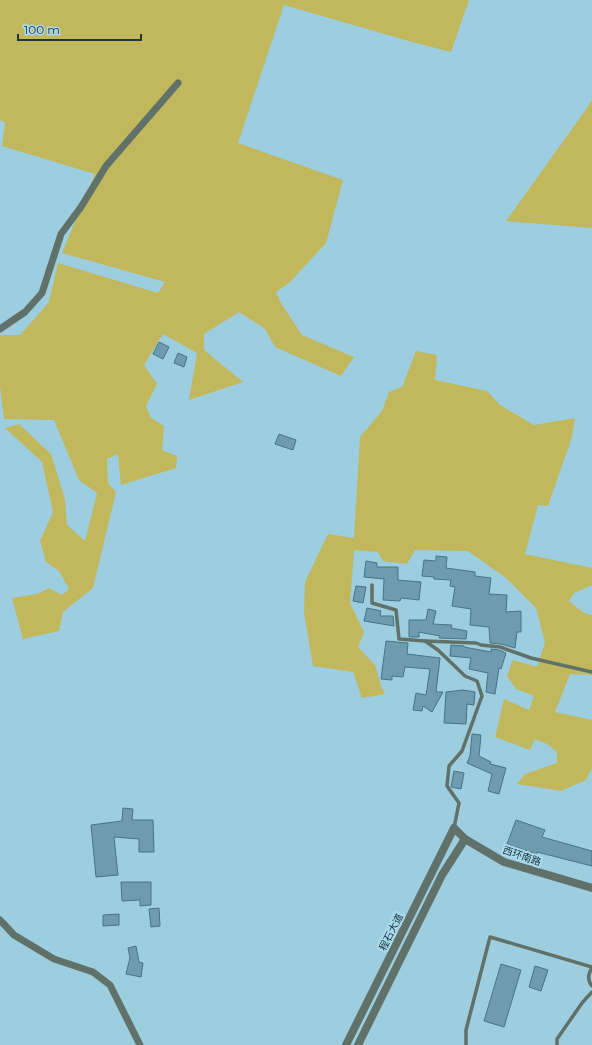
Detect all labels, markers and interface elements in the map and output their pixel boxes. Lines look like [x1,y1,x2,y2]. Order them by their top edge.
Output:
scale bar [18,16,141,42]
text: 100 m [24,22,60,37]
street label: 西环南路 [501,843,543,869]
street label: 程石大道 [376,911,406,953]

